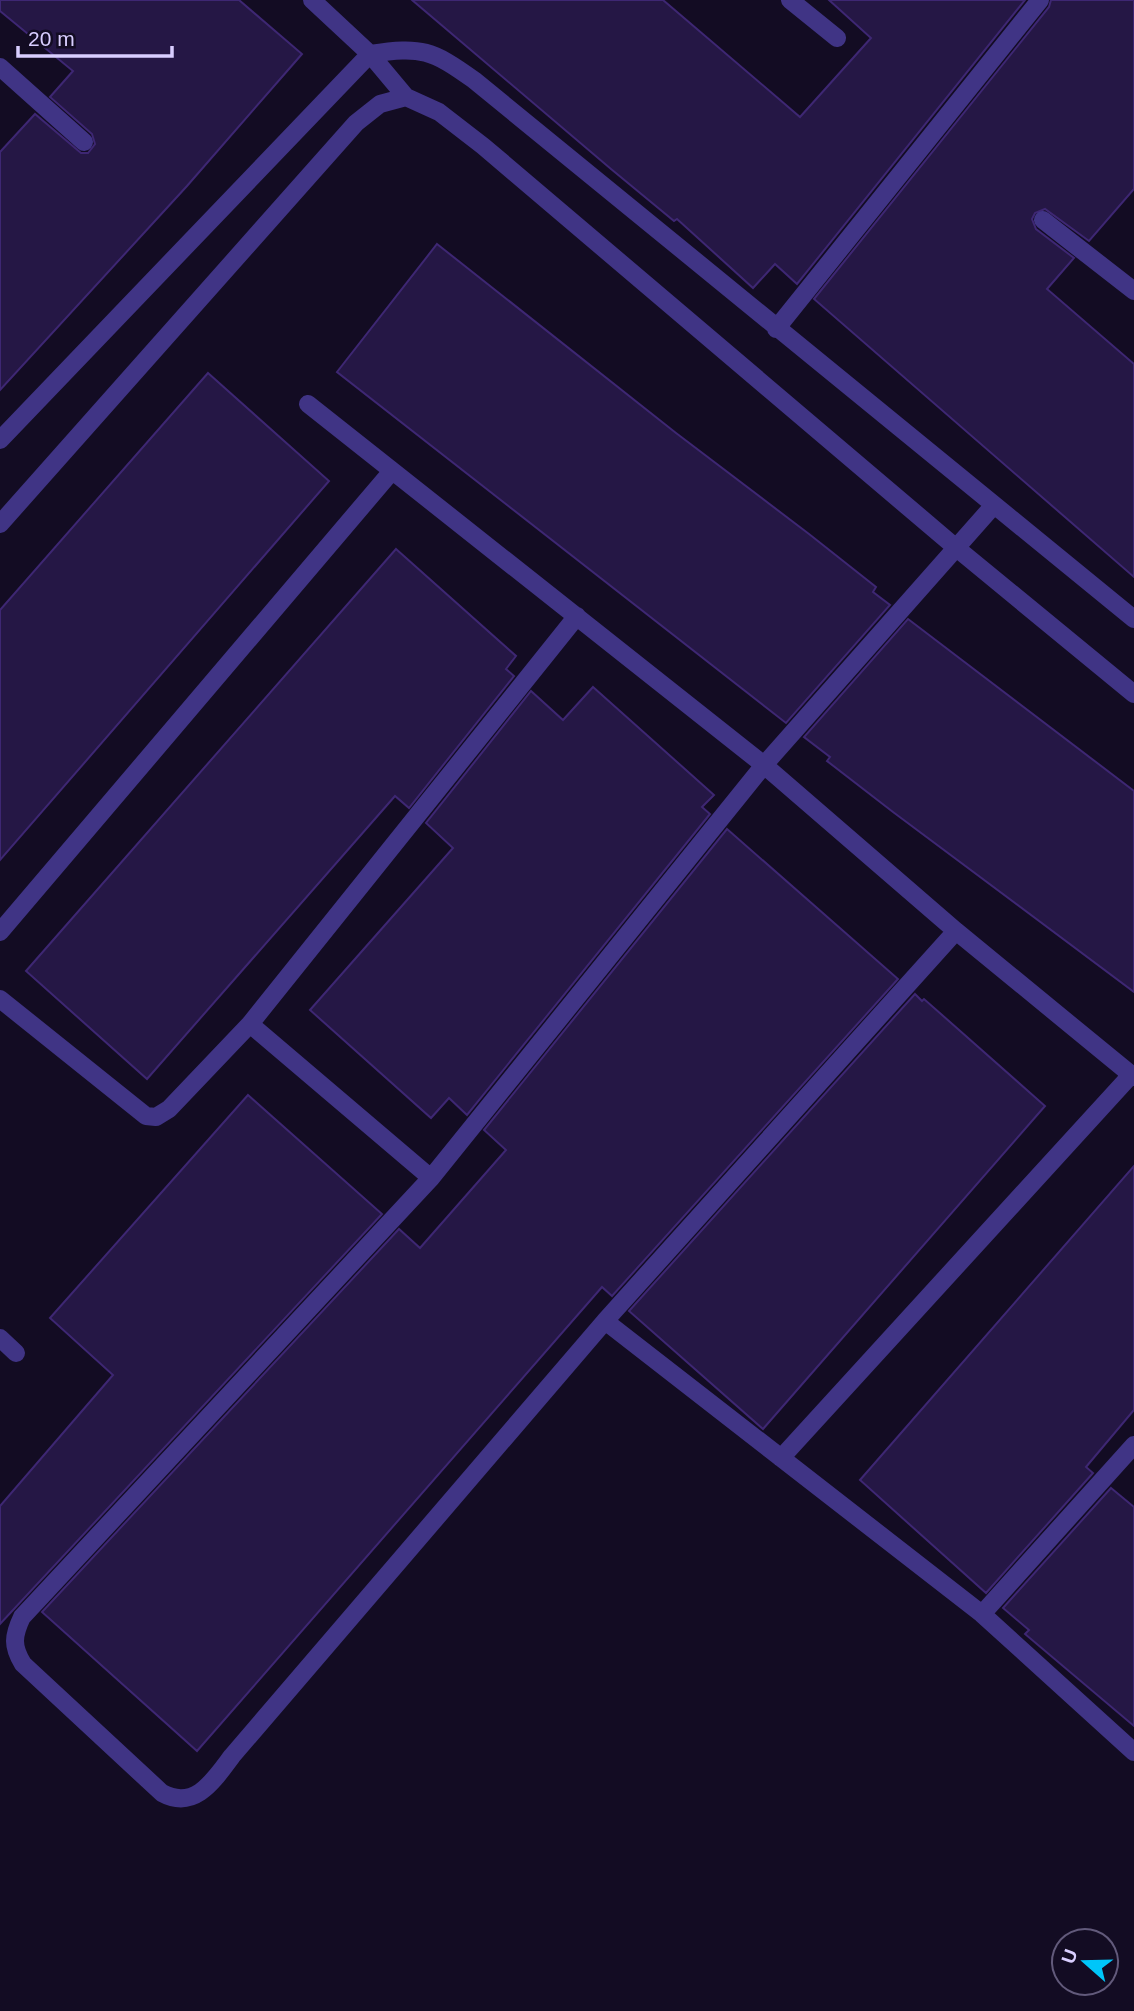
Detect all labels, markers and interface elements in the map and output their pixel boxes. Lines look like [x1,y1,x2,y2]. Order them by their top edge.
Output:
scale bar [18,14,172,58]
text: 20 m [28,27,75,50]
north arrow [1050,1927,1120,1997]
text: U [1057,1946,1082,1966]

